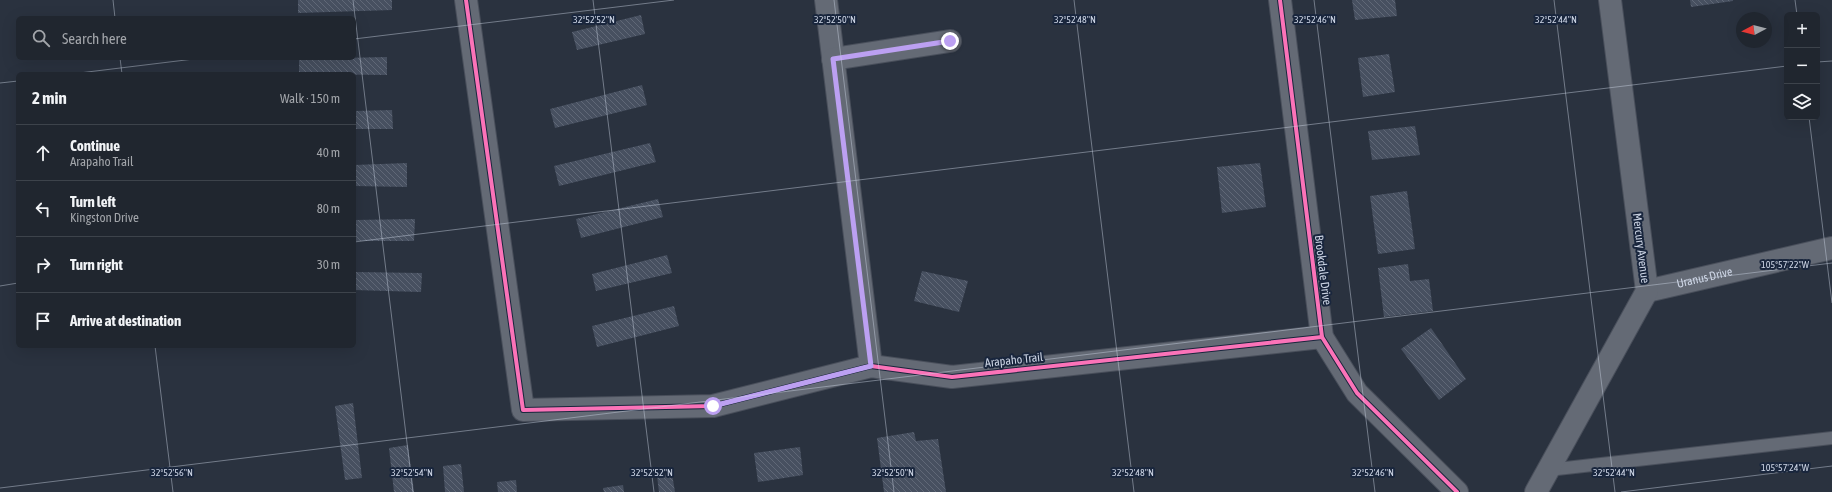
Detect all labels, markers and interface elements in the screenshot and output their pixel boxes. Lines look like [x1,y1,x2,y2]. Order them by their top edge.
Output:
north arrow [1736,12,1772,48]
map controls [1784,12,1820,120]
button: + [1784,12,1820,48]
text: 32°52'52"N [573,14,615,25]
text: 32°52'50"N [814,14,856,25]
text: 32°52'48"N [1054,14,1096,25]
text: 32°52'46"N [1294,14,1336,25]
text: 32°52'44"N [1535,14,1577,25]
search box [16,16,356,60]
icon: search [30,27,52,49]
text: Search here [62,30,127,47]
route end [941,32,959,50]
button: − [1784,48,1820,84]
button: layers [1784,84,1820,120]
text: 2 min [32,88,67,108]
text: Walk · 150 m [280,91,340,106]
text: Continue [70,137,120,154]
icon: ahead [32,142,54,164]
text: 40 m [317,145,340,160]
text: Arapaho Trail [70,154,133,169]
text: Turn left [70,193,116,210]
icon: left [32,198,54,220]
text: 80 m [317,201,340,216]
text: Kingston Drive [70,210,139,225]
street label: Mercury Avenue [1630,212,1652,284]
street label: Brookdale Drive [1312,234,1334,306]
icon: right [32,254,54,276]
text: Turn right [70,256,123,273]
text: 30 m [317,257,340,272]
text: 105°57'22"W [1761,259,1810,270]
street label: Uranus Drive [1675,264,1734,291]
icon: arrive [32,310,54,332]
text: Arrive at destination [70,312,181,329]
street label: Arapaho Trail [984,350,1045,370]
route start [704,397,722,415]
text: 105°57'24"W [1761,462,1810,473]
text: 32°52'56"N [151,467,193,478]
text: 32°52'54"N [391,467,433,478]
text: 32°52'52"N [631,467,673,478]
text: 32°52'50"N [872,467,914,478]
text: 32°52'48"N [1112,467,1154,478]
text: 32°52'46"N [1352,467,1394,478]
text: 32°52'44"N [1593,467,1635,478]

